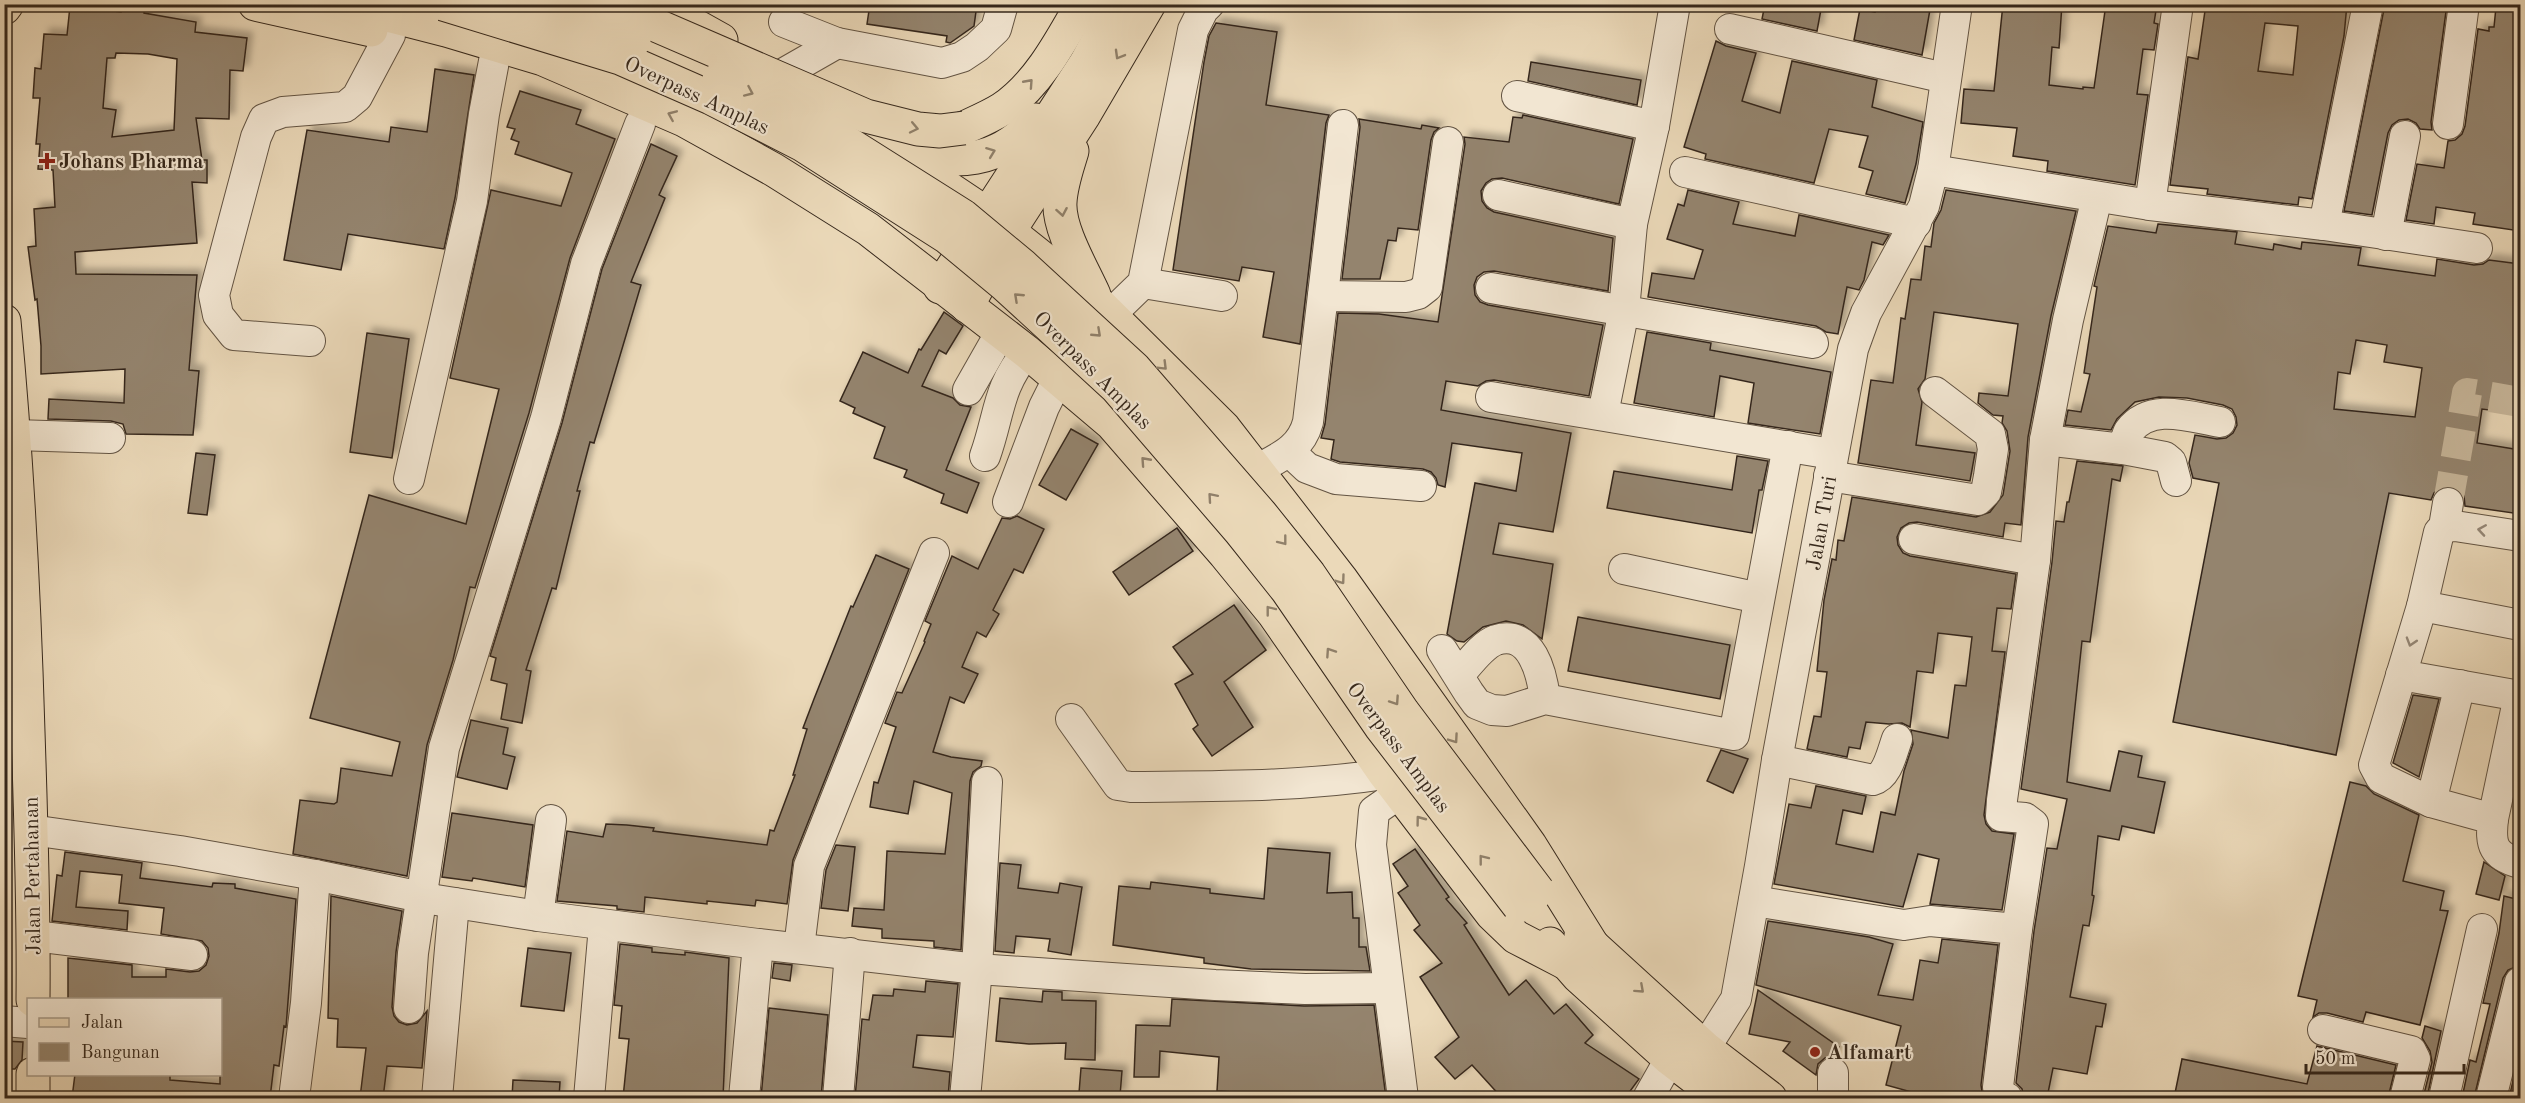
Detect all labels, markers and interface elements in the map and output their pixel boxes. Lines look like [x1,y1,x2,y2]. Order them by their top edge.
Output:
one-way arrow [1115,49,1127,59]
street label: Overpass Amplas [621,54,772,139]
one-way arrow [1022,79,1033,90]
one-way arrow [743,85,754,97]
one-way arrow [668,110,679,122]
one-way arrow [909,120,919,133]
one-way arrow [985,147,996,159]
place label: Johans Pharma [59,152,204,173]
marker: Johans Pharma [40,154,54,168]
one-way arrow [1055,207,1067,217]
one-way arrow [1015,293,1025,304]
street label: Overpass Amplas [1029,308,1155,434]
one-way arrow [1090,326,1101,337]
one-way arrow [1156,360,1167,370]
one-way arrow [1141,457,1152,467]
street label: Jalan Turi [1804,474,1841,572]
one-way arrow [1208,493,1219,504]
one-way arrow [2478,524,2488,537]
one-way arrow [1275,534,1286,545]
one-way arrow [1334,573,1345,584]
one-way arrow [1267,605,1278,616]
one-way arrow [2406,636,2418,647]
one-way arrow [1326,648,1337,659]
street label: Overpass Amplas [1342,679,1453,817]
one-way arrow [1388,694,1399,705]
one-way arrow [1447,732,1458,743]
street label: Jalan Pertahanan [22,796,45,956]
one-way arrow [1416,815,1427,826]
one-way arrow [1480,855,1491,866]
one-way arrow [1633,982,1644,993]
legend [27,998,222,1076]
text: Jalan [81,1014,123,1032]
scale bar [2306,1037,2464,1075]
place label: Alfamart [1827,1043,1912,1064]
text: Bangunan [81,1044,160,1062]
marker: Alfamart [1808,1045,1822,1059]
text: 50 m [2315,1050,2355,1068]

